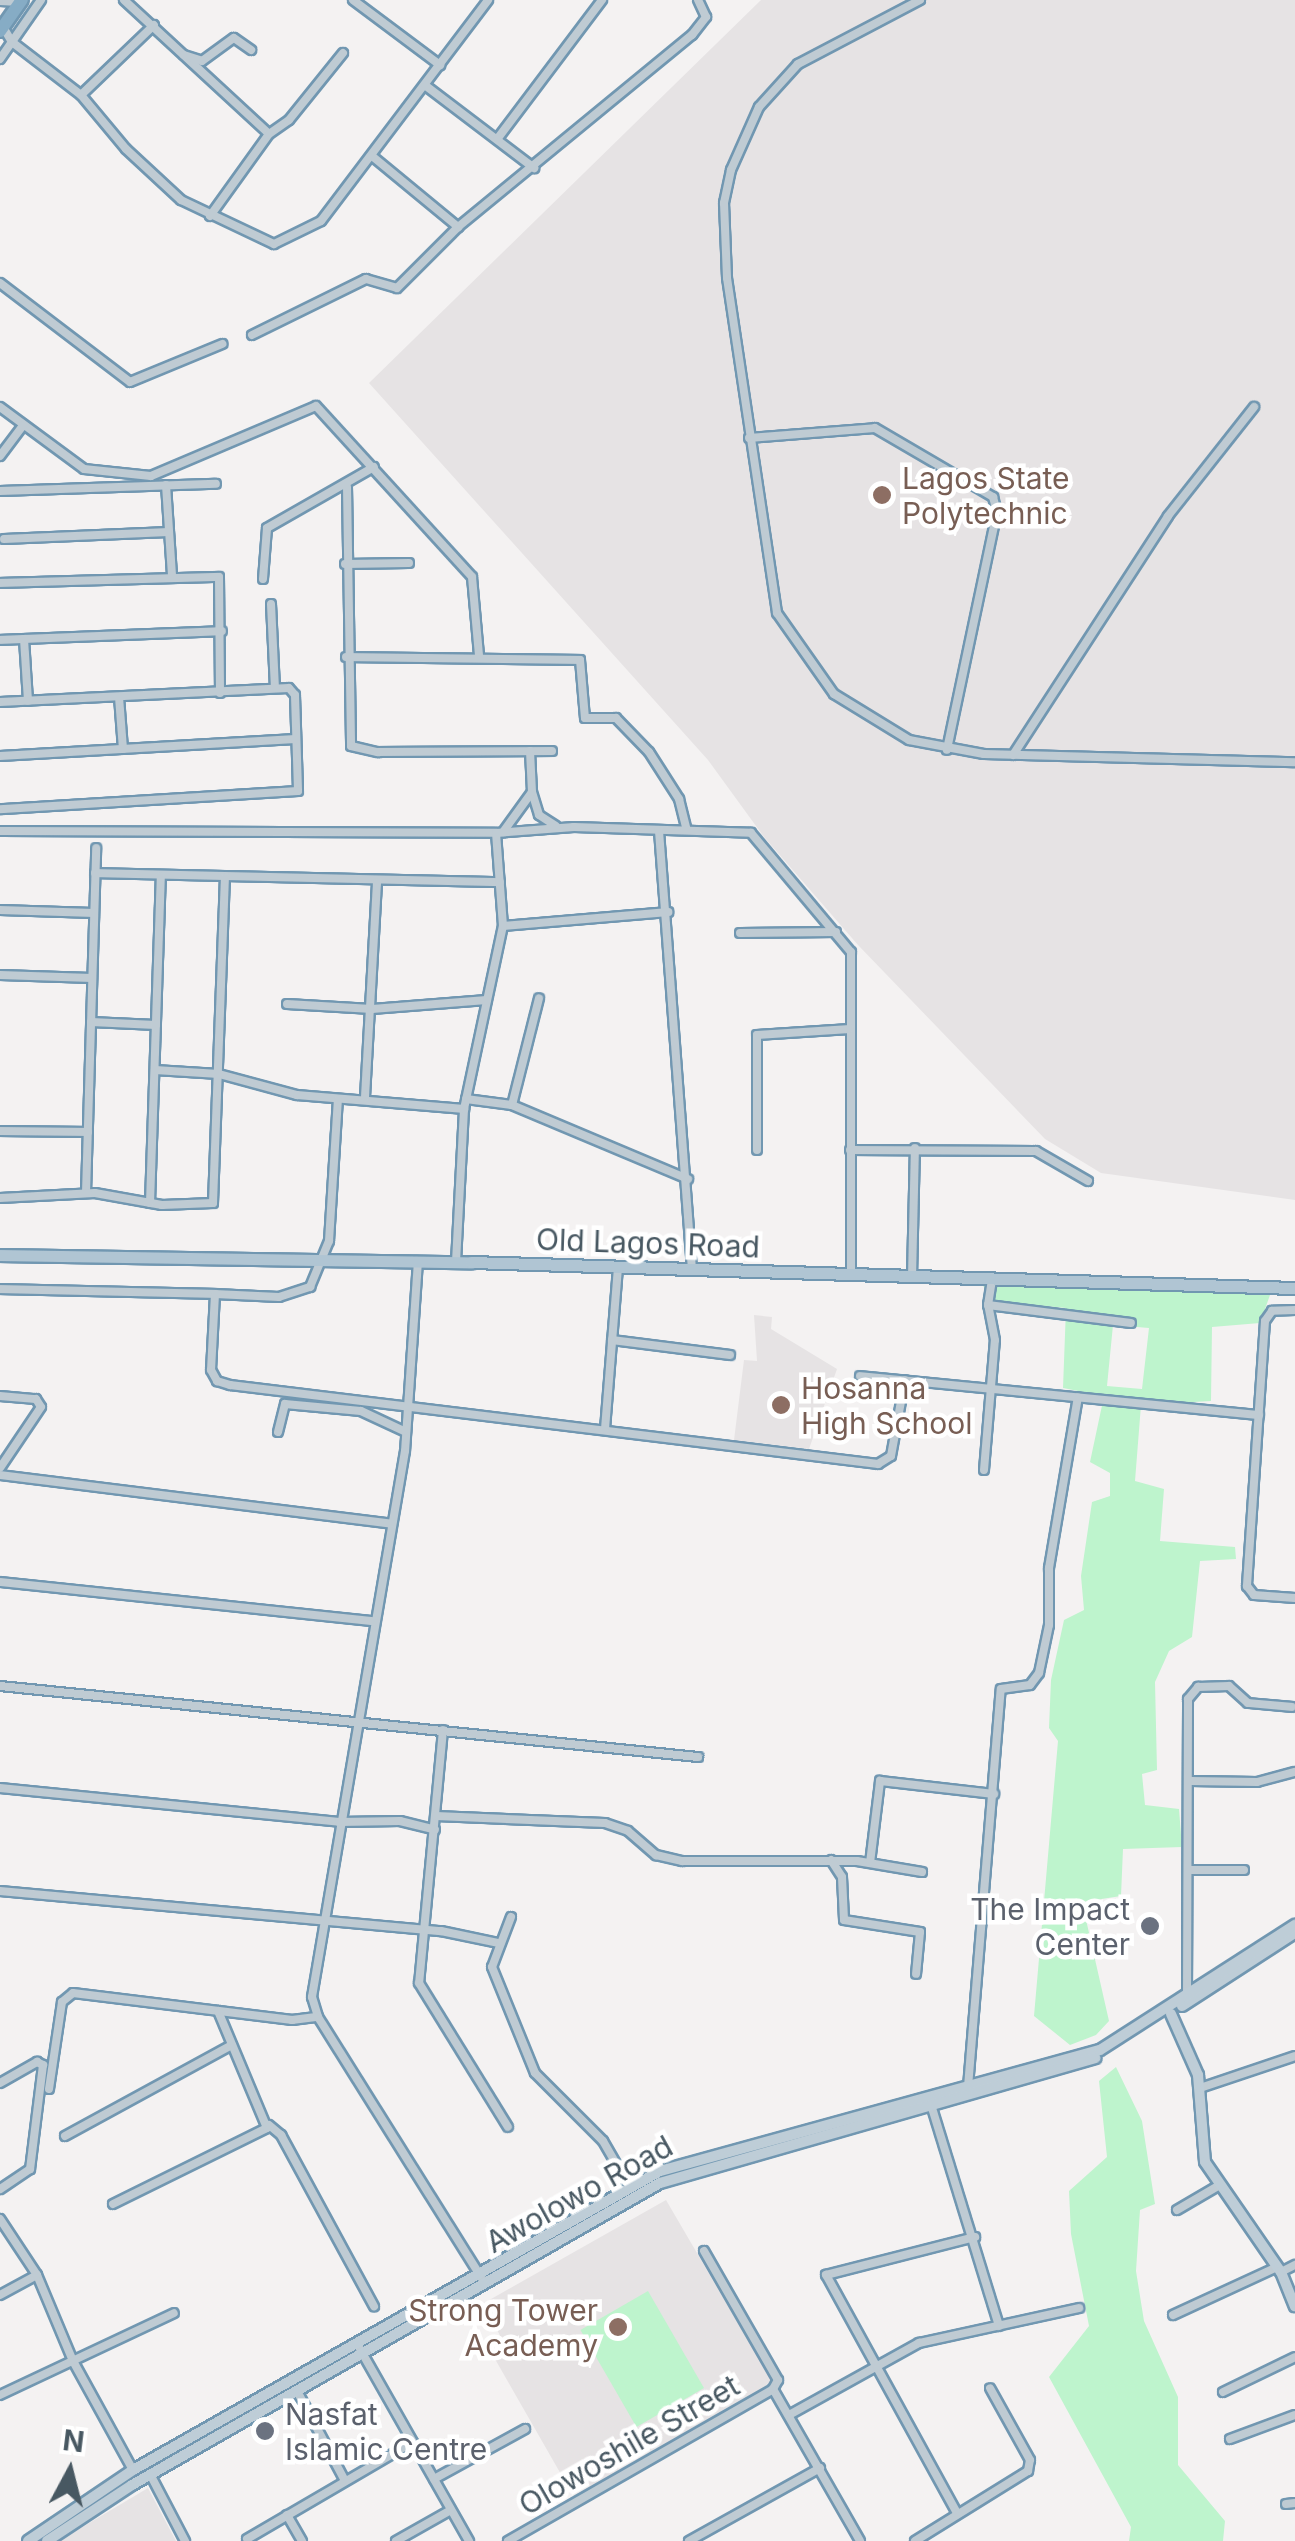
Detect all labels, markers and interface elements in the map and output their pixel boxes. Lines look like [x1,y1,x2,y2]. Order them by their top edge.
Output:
place label: Lagos State Polytechnic [902,460,1070,530]
marker: Lagos State Polytechnic [871,484,893,506]
street label: Old Lagos Road [536,1221,760,1265]
place label: Hosanna High School [801,1370,973,1440]
marker: Hosanna High School [770,1394,792,1416]
place label: The Impact Center [970,1891,1130,1962]
marker: The Impact Center [1139,1915,1161,1937]
street label: Awolowo Road [479,2128,679,2260]
place label: Strong Tower Academy [408,2292,598,2362]
marker: Strong Tower Academy [607,2316,629,2338]
street label: Olowoshile Street [512,2367,746,2523]
place label: Nasfat Islamic Centre [285,2396,487,2466]
marker: Nasfat Islamic Centre [254,2420,276,2442]
north arrow [20,2421,120,2521]
text: N [61,2423,86,2459]

